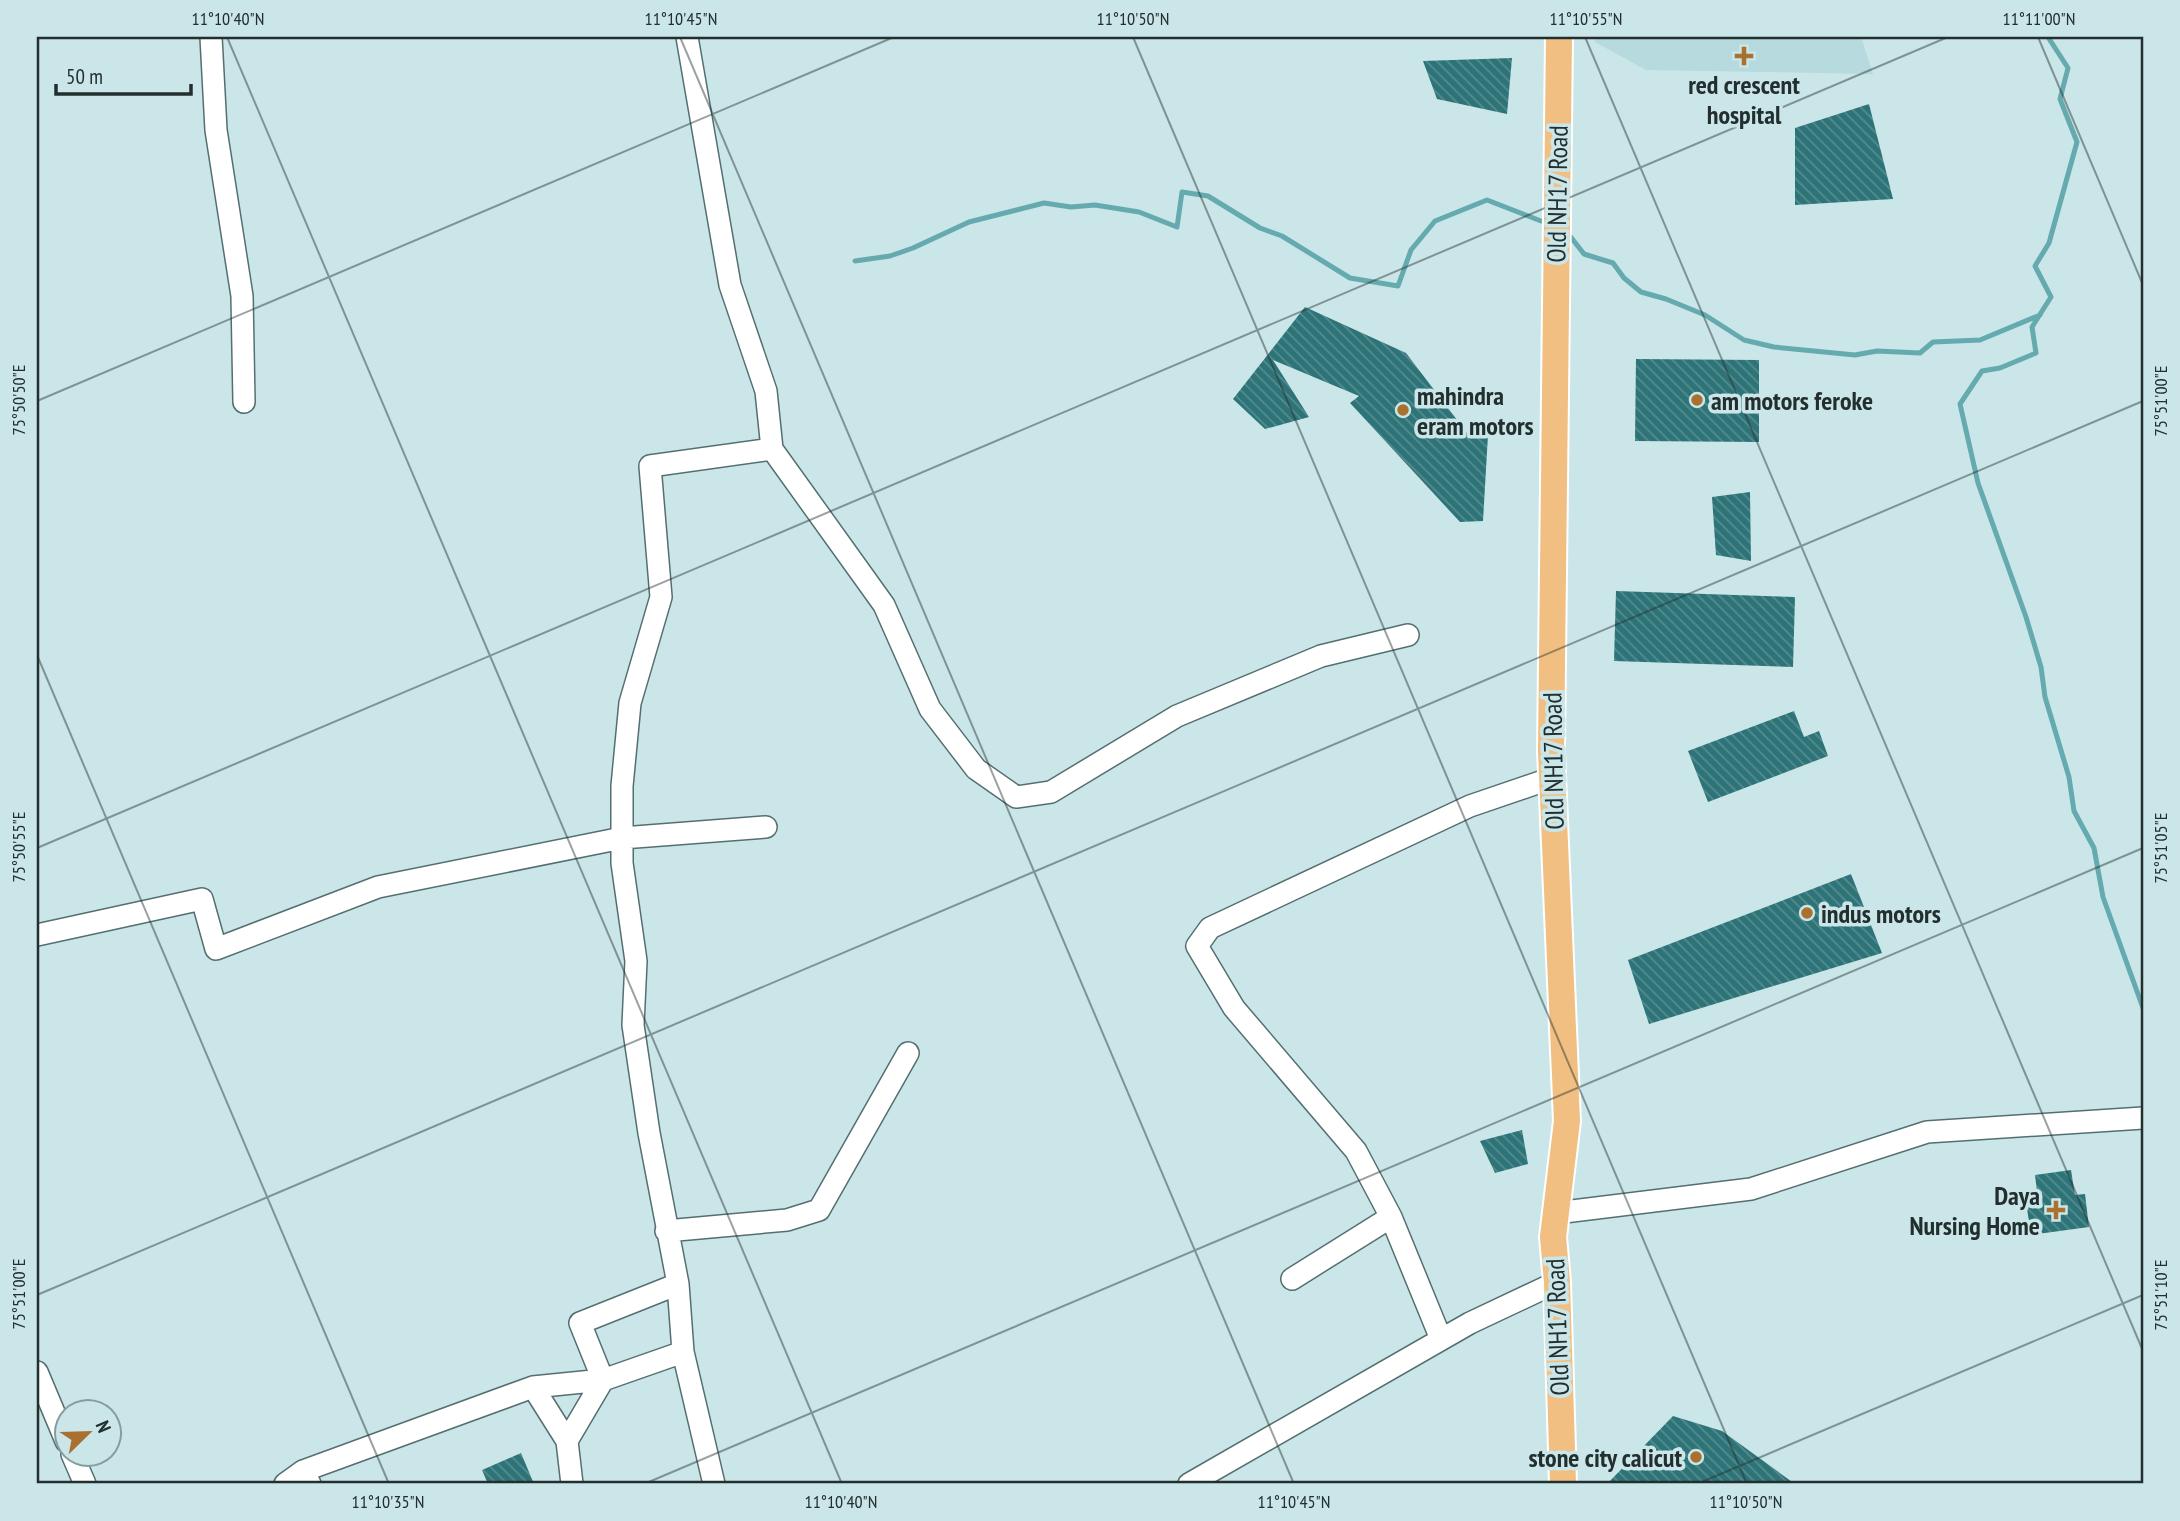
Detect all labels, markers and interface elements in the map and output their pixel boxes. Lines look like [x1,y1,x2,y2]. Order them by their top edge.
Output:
text: 11°10'40"N [192,7,264,30]
text: 11°10'45"N [645,7,717,30]
text: 11°10'50"N [1097,7,1169,30]
text: 11°10'55"N [1550,7,1622,30]
text: 11°11'00"N [2003,7,2075,30]
marker: red crescent hospital [1734,46,1754,66]
scale bar [56,52,191,96]
text: 50 m [66,63,103,90]
place label: red crescent hospital [1688,68,1800,131]
street label: Old NH17 Road [1539,125,1575,263]
text: 75°50'50"E [7,365,30,435]
text: 75°51'00"E [2149,366,2172,436]
place label: mahindra eram motors [1417,379,1534,442]
place label: am motors feroke [1711,384,1873,417]
marker: am motors feroke [1689,392,1705,408]
marker: mahindra eram motors [1395,402,1411,418]
street label: Old NH17 Road [1535,692,1571,830]
text: 75°50'55"E [7,812,30,882]
text: 75°51'05"E [2149,813,2172,883]
place label: indus motors [1821,897,1941,930]
marker: indus motors [1799,905,1815,921]
place label: Daya Nursing Home [1909,1179,2040,1242]
marker: Daya Nursing Home [2046,1200,2066,1220]
street label: Old NH17 Road [1538,1258,1576,1396]
text: 75°51'00"E [7,1259,30,1329]
text: 75°51'10"E [2149,1260,2172,1330]
north arrow [52,1398,122,1468]
text: N [91,1417,117,1436]
place label: stone city calicut [1528,1441,1682,1474]
marker: stone city calicut [1688,1449,1704,1465]
text: 11°10'35"N [352,1490,424,1513]
text: 11°10'40"N [805,1490,877,1513]
text: 11°10'45"N [1258,1490,1330,1513]
text: 11°10'50"N [1710,1490,1782,1513]

